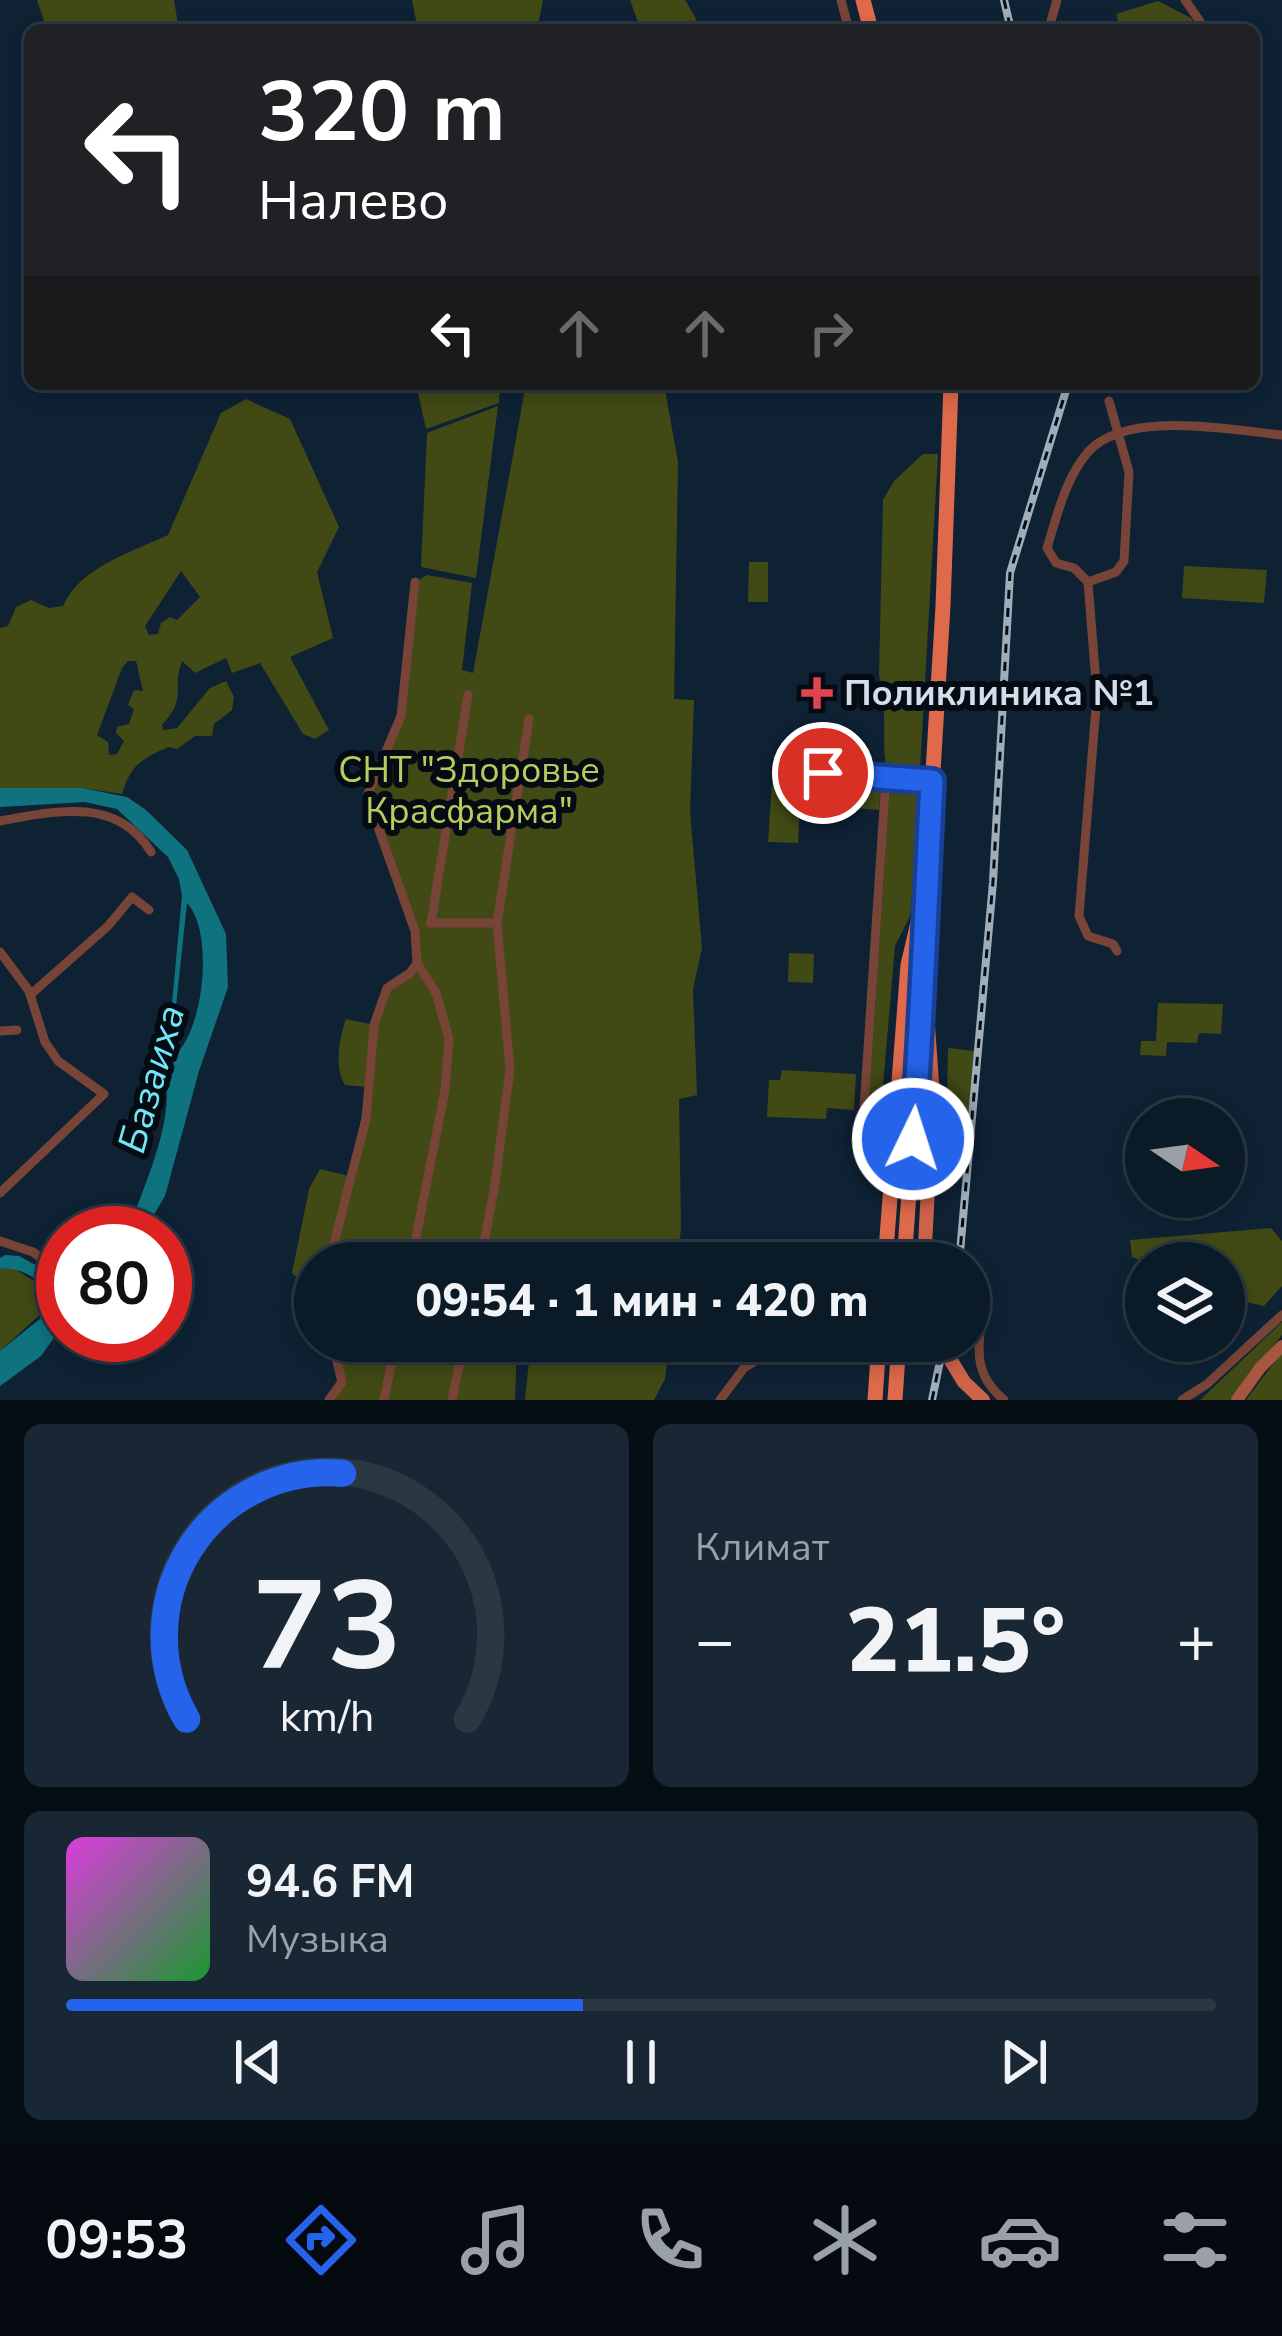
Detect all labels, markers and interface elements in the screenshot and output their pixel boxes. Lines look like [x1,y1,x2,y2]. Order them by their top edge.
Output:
text: 320 m [258,55,506,170]
icon: left [60,72,216,228]
text: Налево [258,164,449,238]
icon: left [420,300,486,366]
icon: ahead [546,300,612,366]
icon: ahead [672,300,738,366]
icon: right [798,300,864,366]
place label: Поликлиника №1 [844,669,1154,718]
marker: Поликлиника №1 [801,677,833,709]
pin [772,722,874,824]
icon: arrive [790,740,856,806]
park label: СНТ "Здоровье Красфарма" [338,746,600,836]
water label: Базаиха [106,999,198,1159]
position arrow [850,1076,976,1202]
north arrow [1125,1098,1245,1218]
map controls [1125,1098,1245,1362]
speed limit sign: 80 [36,1206,192,1362]
button: layers [1125,1242,1245,1362]
text: 09:54 · 1 мин · 420 m [415,1271,869,1332]
text: Климат [695,1521,829,1574]
text: 73 [252,1542,401,1712]
text: 21.5° [846,1580,1065,1703]
text: − [695,1596,735,1686]
text: + [1176,1596,1216,1686]
text: km/h [279,1687,374,1745]
text: 94.6 FM [246,1852,415,1913]
text: Музыка [246,1913,389,1966]
icon: previous [225,2029,291,2095]
icon: pause [608,2029,674,2095]
icon: next [991,2029,1057,2095]
icon: directions [279,2198,363,2282]
icon: music [454,2198,538,2282]
icon: phone [628,2198,712,2282]
icon: climate [803,2198,887,2282]
icon: car [978,2198,1062,2282]
icon: filters [1153,2198,1237,2282]
text: 09:53 [45,2203,188,2277]

